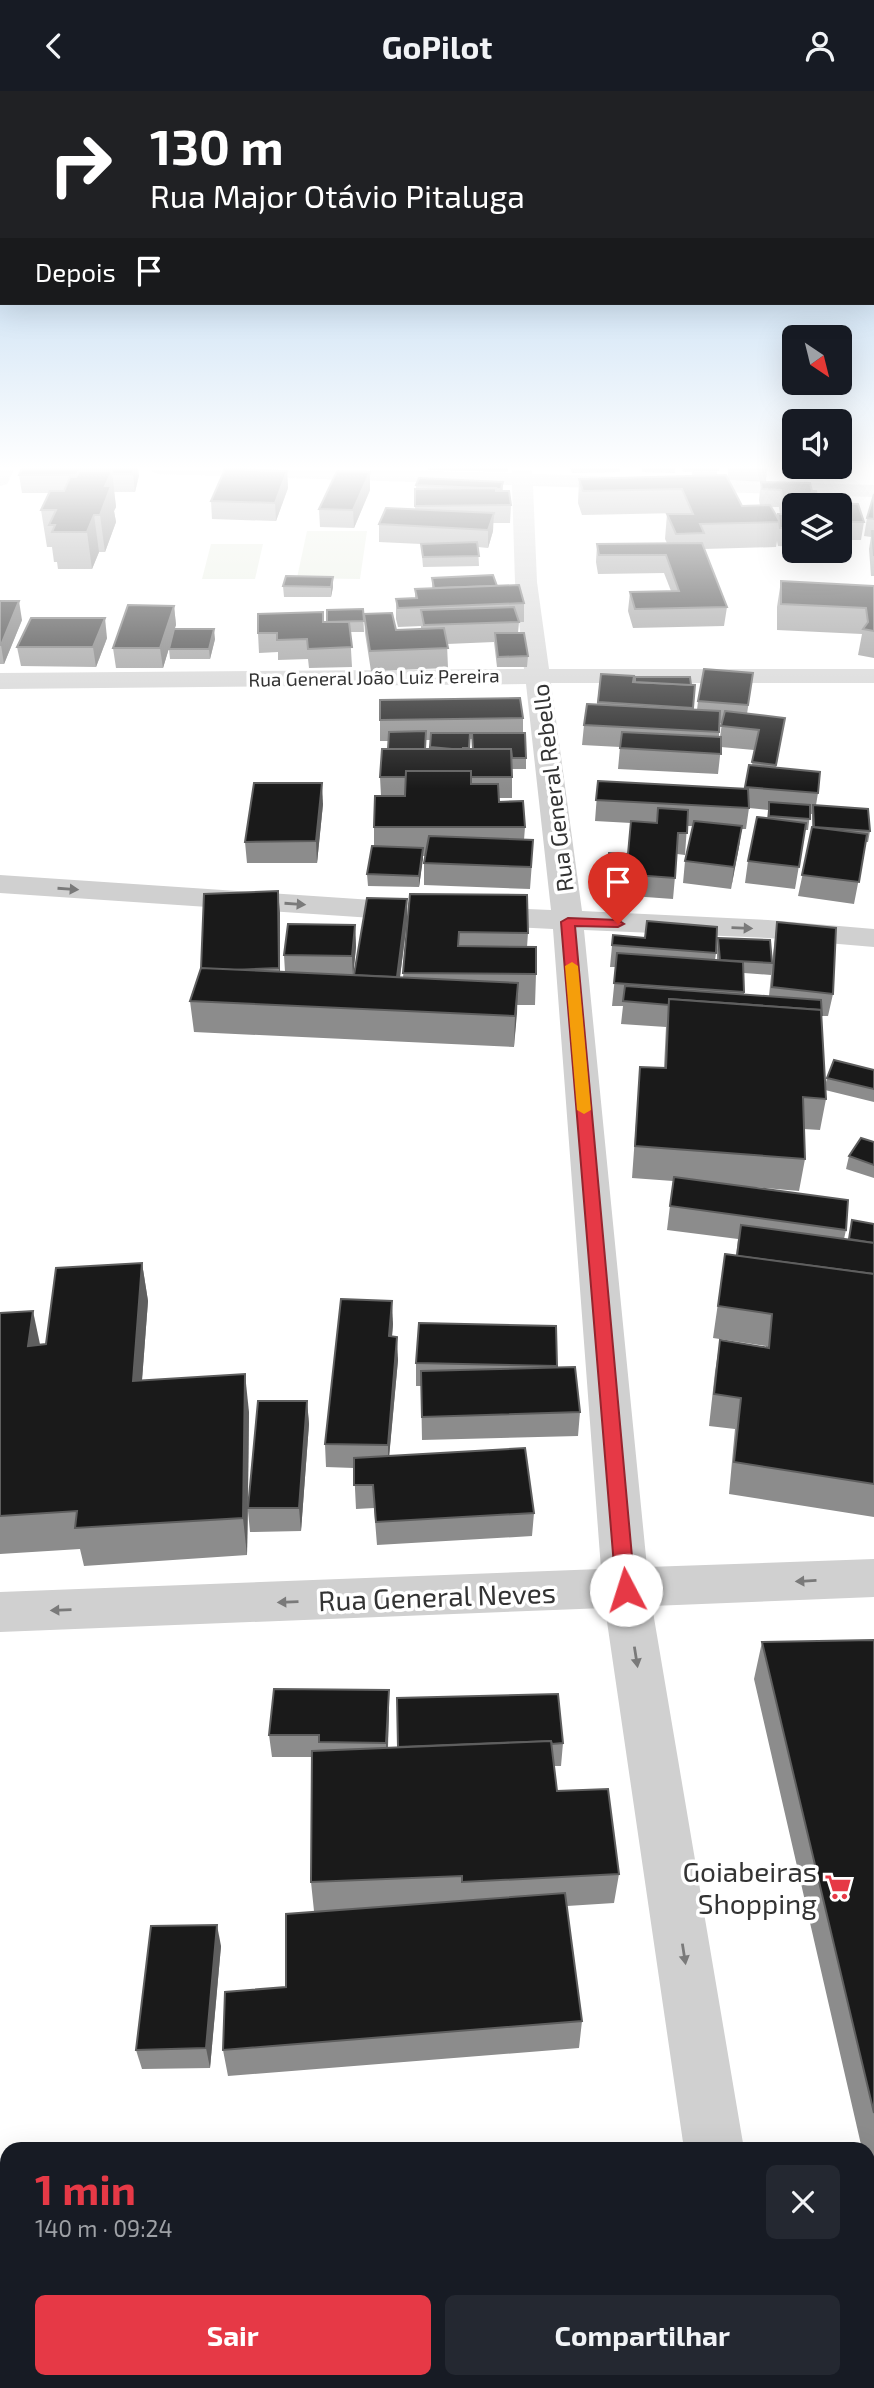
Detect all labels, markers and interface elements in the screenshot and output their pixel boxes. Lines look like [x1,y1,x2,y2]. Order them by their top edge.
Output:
icon: back [35,27,73,65]
text: GoPilot [382,27,492,65]
icon: person [801,27,839,65]
text: 130 m [150,116,284,175]
icon: right [35,119,126,210]
text: Rua Major Otávio Pitaluga [150,176,525,214]
icon: arrive [130,252,168,290]
text: Depois [35,256,116,287]
north arrow [782,325,852,395]
map controls [782,325,852,563]
button: sound [782,409,852,479]
button: layers [782,493,852,563]
street label: Rua General João Luiz Pereira [248,663,500,691]
street label: Rua General Rebello [525,682,579,894]
pin [588,852,648,924]
icon: arrive [599,863,637,901]
one-way arrow [57,884,79,895]
one-way arrow [284,899,306,910]
one-way arrow [732,923,754,934]
position arrow [589,1553,663,1627]
street label: Rua General Neves [318,1575,556,1617]
one-way arrow [795,1576,817,1587]
one-way arrow [277,1596,299,1607]
one-way arrow [50,1604,72,1615]
one-way arrow [631,1646,642,1668]
place label: Goiabeiras Shopping [682,1854,817,1920]
supermarket icon: Goiabeiras Shopping [823,1872,853,1902]
one-way arrow [678,1943,689,1965]
text: 1 min [35,2163,136,2213]
button: close [766,2165,840,2239]
text: 140 m · 09:24 [35,2214,173,2242]
button: Sair [35,2295,431,2375]
button: Compartilhar [445,2295,840,2375]

